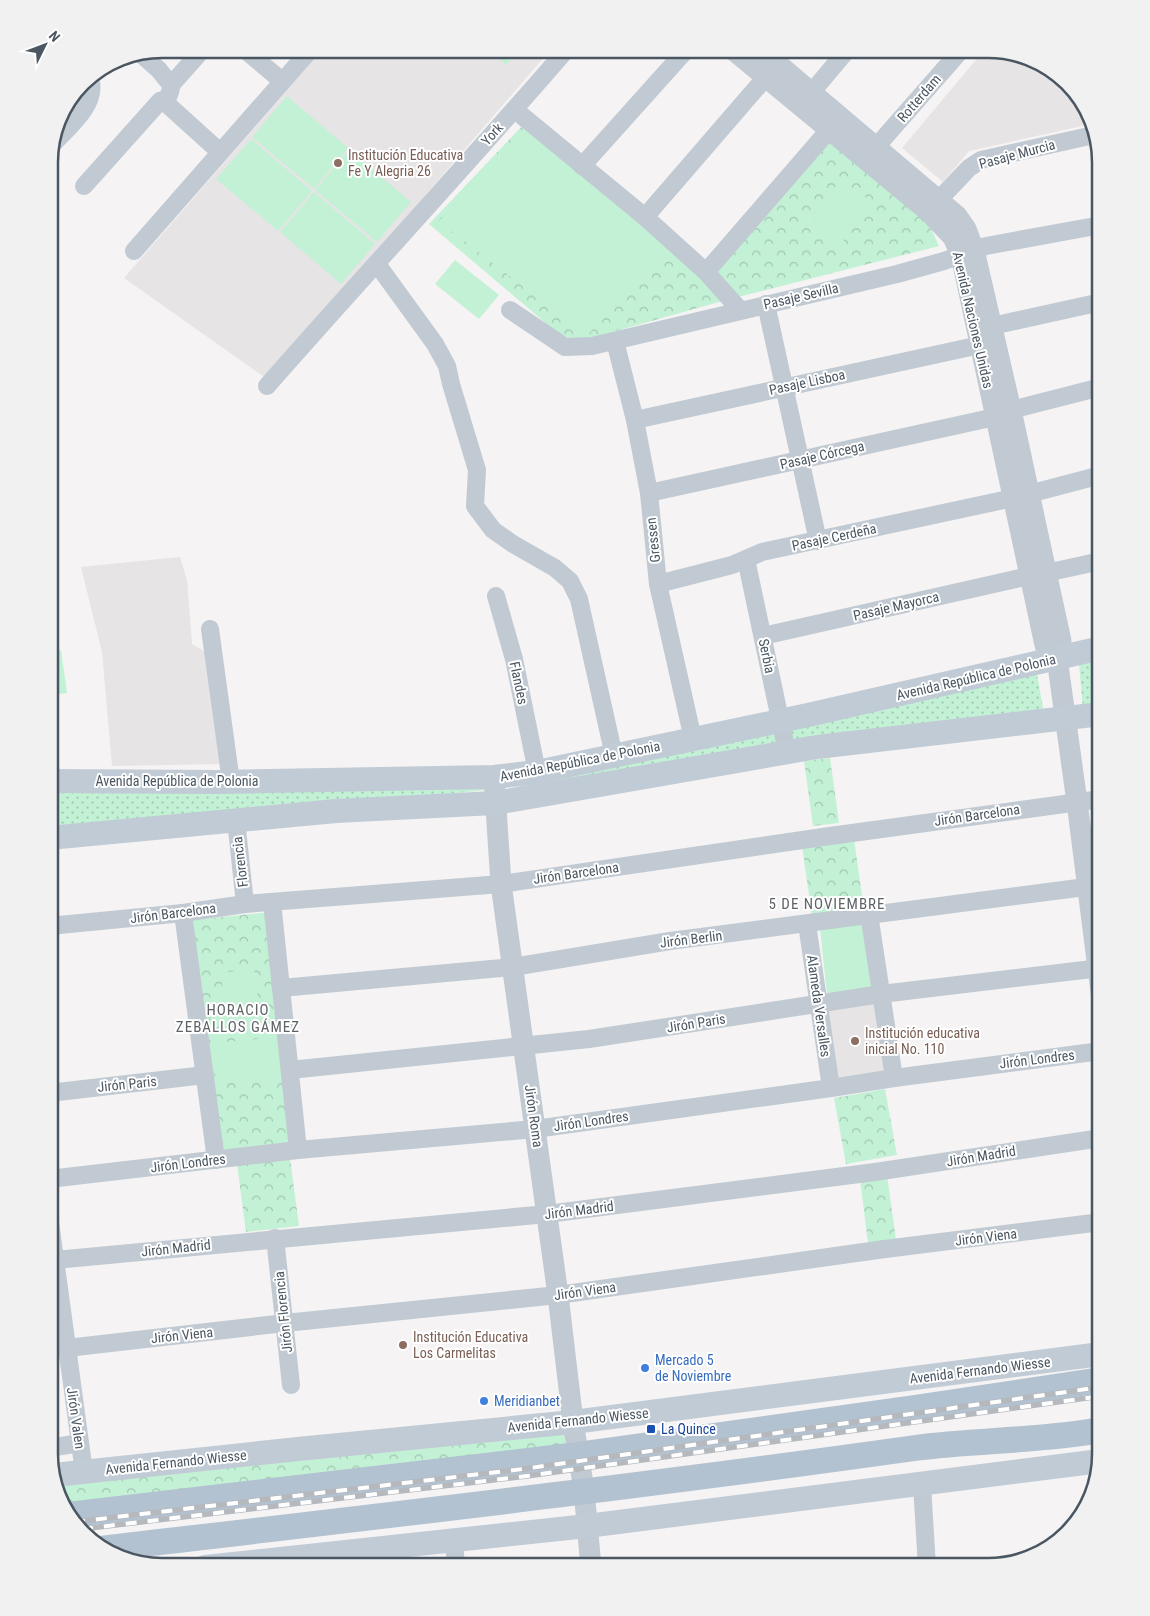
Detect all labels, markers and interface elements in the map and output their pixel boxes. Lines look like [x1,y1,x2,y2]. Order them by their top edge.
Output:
north arrow [20,20,70,70]
text: N [46,28,63,45]
street label: Rotterdam [894,71,944,125]
street label: York [478,119,507,148]
street label: Pasaje Murcia [977,136,1057,172]
place label: Institución Educativa Fe Y Alegria 26 [348,147,463,179]
marker: Institución Educativa Fe Y Alegria 26 [332,157,344,169]
street label: Avenida Naciones Unidas [949,250,997,390]
street label: Pasaje Sevilla [762,280,840,312]
street label: Pasaje Lisboa [768,366,846,398]
street label: Pasaje Córcega [778,438,866,472]
street label: Gressen [643,517,663,563]
street label: Pasaje Cerdeña [790,520,878,554]
street label: Pasaje Mayorca [852,588,940,624]
street label: Serbia [756,637,778,675]
street label: Avenida República de Polonia [895,651,1057,703]
street label: Flandes [507,660,531,706]
street label: Avenida República de Polonia [499,738,661,784]
street label: Avenida República de Polonia [96,773,258,789]
street label: Jirón Barcelona [933,801,1021,829]
street label: Florencia [229,836,251,888]
street label: Jirón Barcelona [532,859,620,887]
district label: 5 DE NOVIEMBRE [768,895,886,913]
street label: Jirón Barcelona [129,900,217,926]
street label: Jirón Berlin [659,927,723,951]
street label: Alameda Versalles [804,954,834,1058]
district label: HORACIO ZEBALLOS GÁMEZ [176,1001,300,1036]
street label: Jirón Paris [665,1010,727,1036]
place label: Institución educativa inicial No. 110 [865,1025,980,1057]
marker: Institución educativa inicial No. 110 [849,1035,861,1047]
street label: Jirón Londres [998,1046,1076,1072]
street label: Jirón Paris [97,1073,157,1095]
street label: Jirón Roma [522,1084,546,1148]
street label: Jirón Londres [552,1108,630,1134]
street label: Jirón Madrid [945,1143,1017,1169]
street label: Jirón Londres [149,1150,227,1176]
street label: Jirón Madrid [543,1198,615,1222]
street label: Jirón Viena [954,1225,1018,1249]
street label: Jirón Madrid [140,1236,212,1260]
street label: Jirón Florencia [271,1270,295,1354]
street label: Jirón Viena [553,1279,617,1303]
street label: Jirón Viena [150,1324,214,1346]
place label: Institución Educativa Los Carmelitas [413,1329,528,1361]
marker: Institución Educativa Los Carmelitas [397,1339,409,1351]
place label: Mercado 5 de Noviembre [655,1352,732,1384]
street label: Avenida Fernando Wiesse [909,1353,1052,1387]
marker: Mercado 5 de Noviembre [639,1362,651,1374]
street label: Jirón Valen [64,1386,88,1450]
place label: Meridianbet [494,1393,560,1409]
marker: Meridianbet [478,1395,490,1407]
street label: Avenida Fernando Wiesse [507,1405,650,1435]
place label: La Quince [661,1421,716,1437]
marker: La Quince [645,1423,657,1435]
street label: Avenida Fernando Wiesse [105,1447,248,1477]

